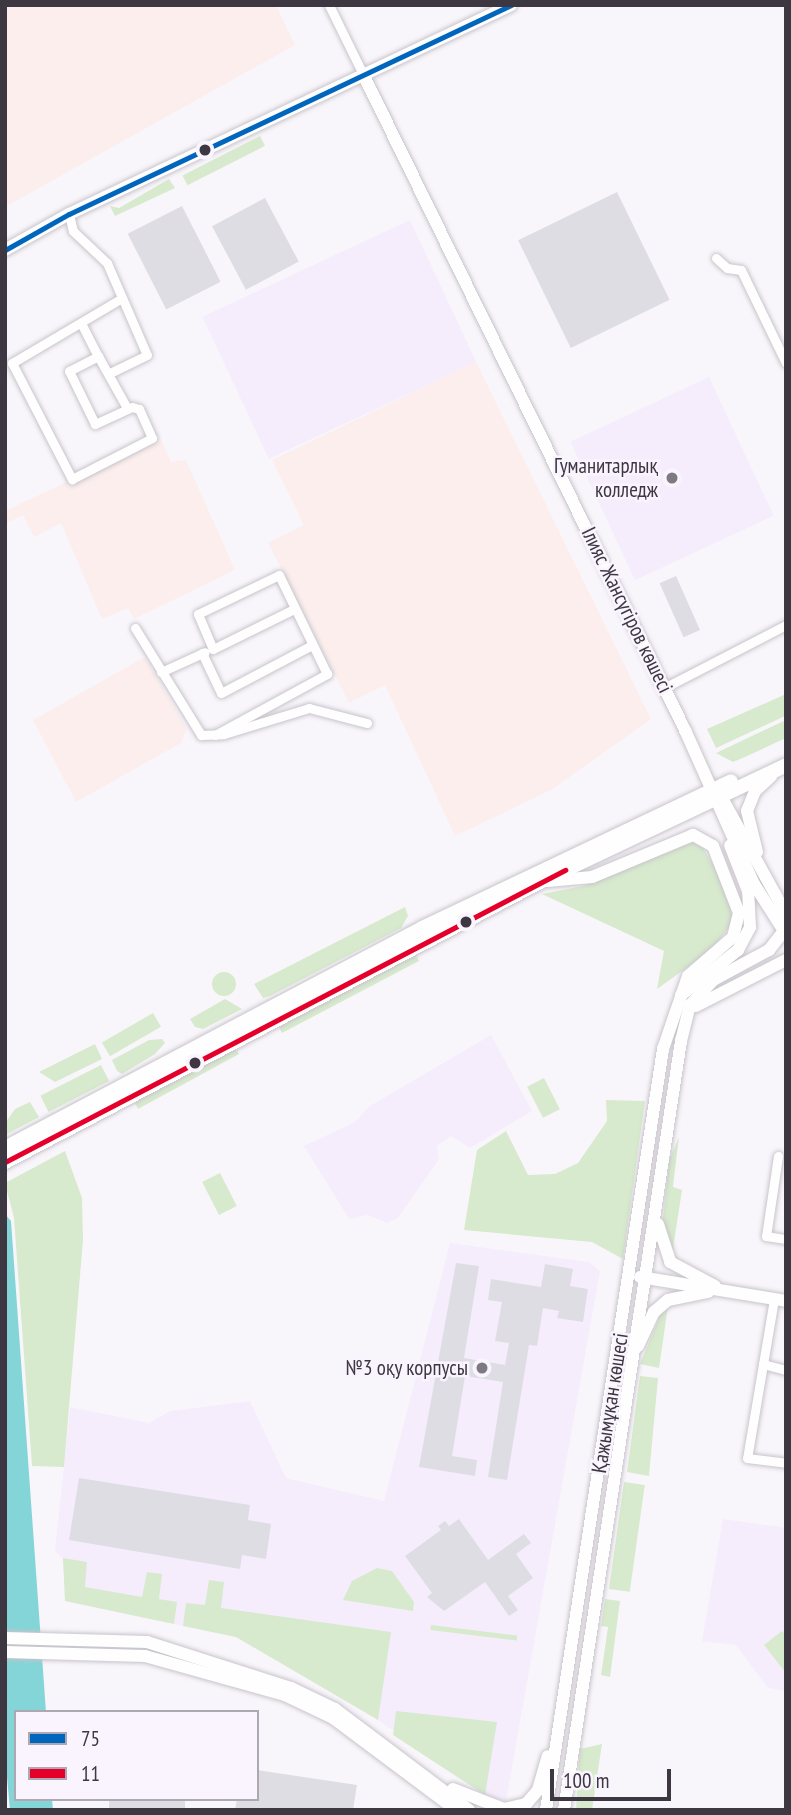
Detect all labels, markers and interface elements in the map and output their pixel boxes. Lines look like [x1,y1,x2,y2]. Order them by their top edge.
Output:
unlabelled marker [198,143,212,157]
place label: Гуманитарлық колледж [554,453,658,503]
marker: Гуманитарлық колледж [664,470,680,486]
street label: Ілияс Жансүгіров көшесі [576,523,678,697]
unlabelled marker [459,915,473,929]
unlabelled marker [188,1056,202,1070]
street label: Қажымұқан көшесі [586,1331,634,1475]
place label: №3 оқу корпусы [345,1355,468,1381]
marker: №3 оқу корпусы [474,1360,490,1376]
legend [14,1710,259,1801]
text: 75 [81,1725,100,1752]
scale bar [553,1756,674,1800]
text: 11 [81,1760,100,1787]
text: 100 m [563,1767,609,1794]

